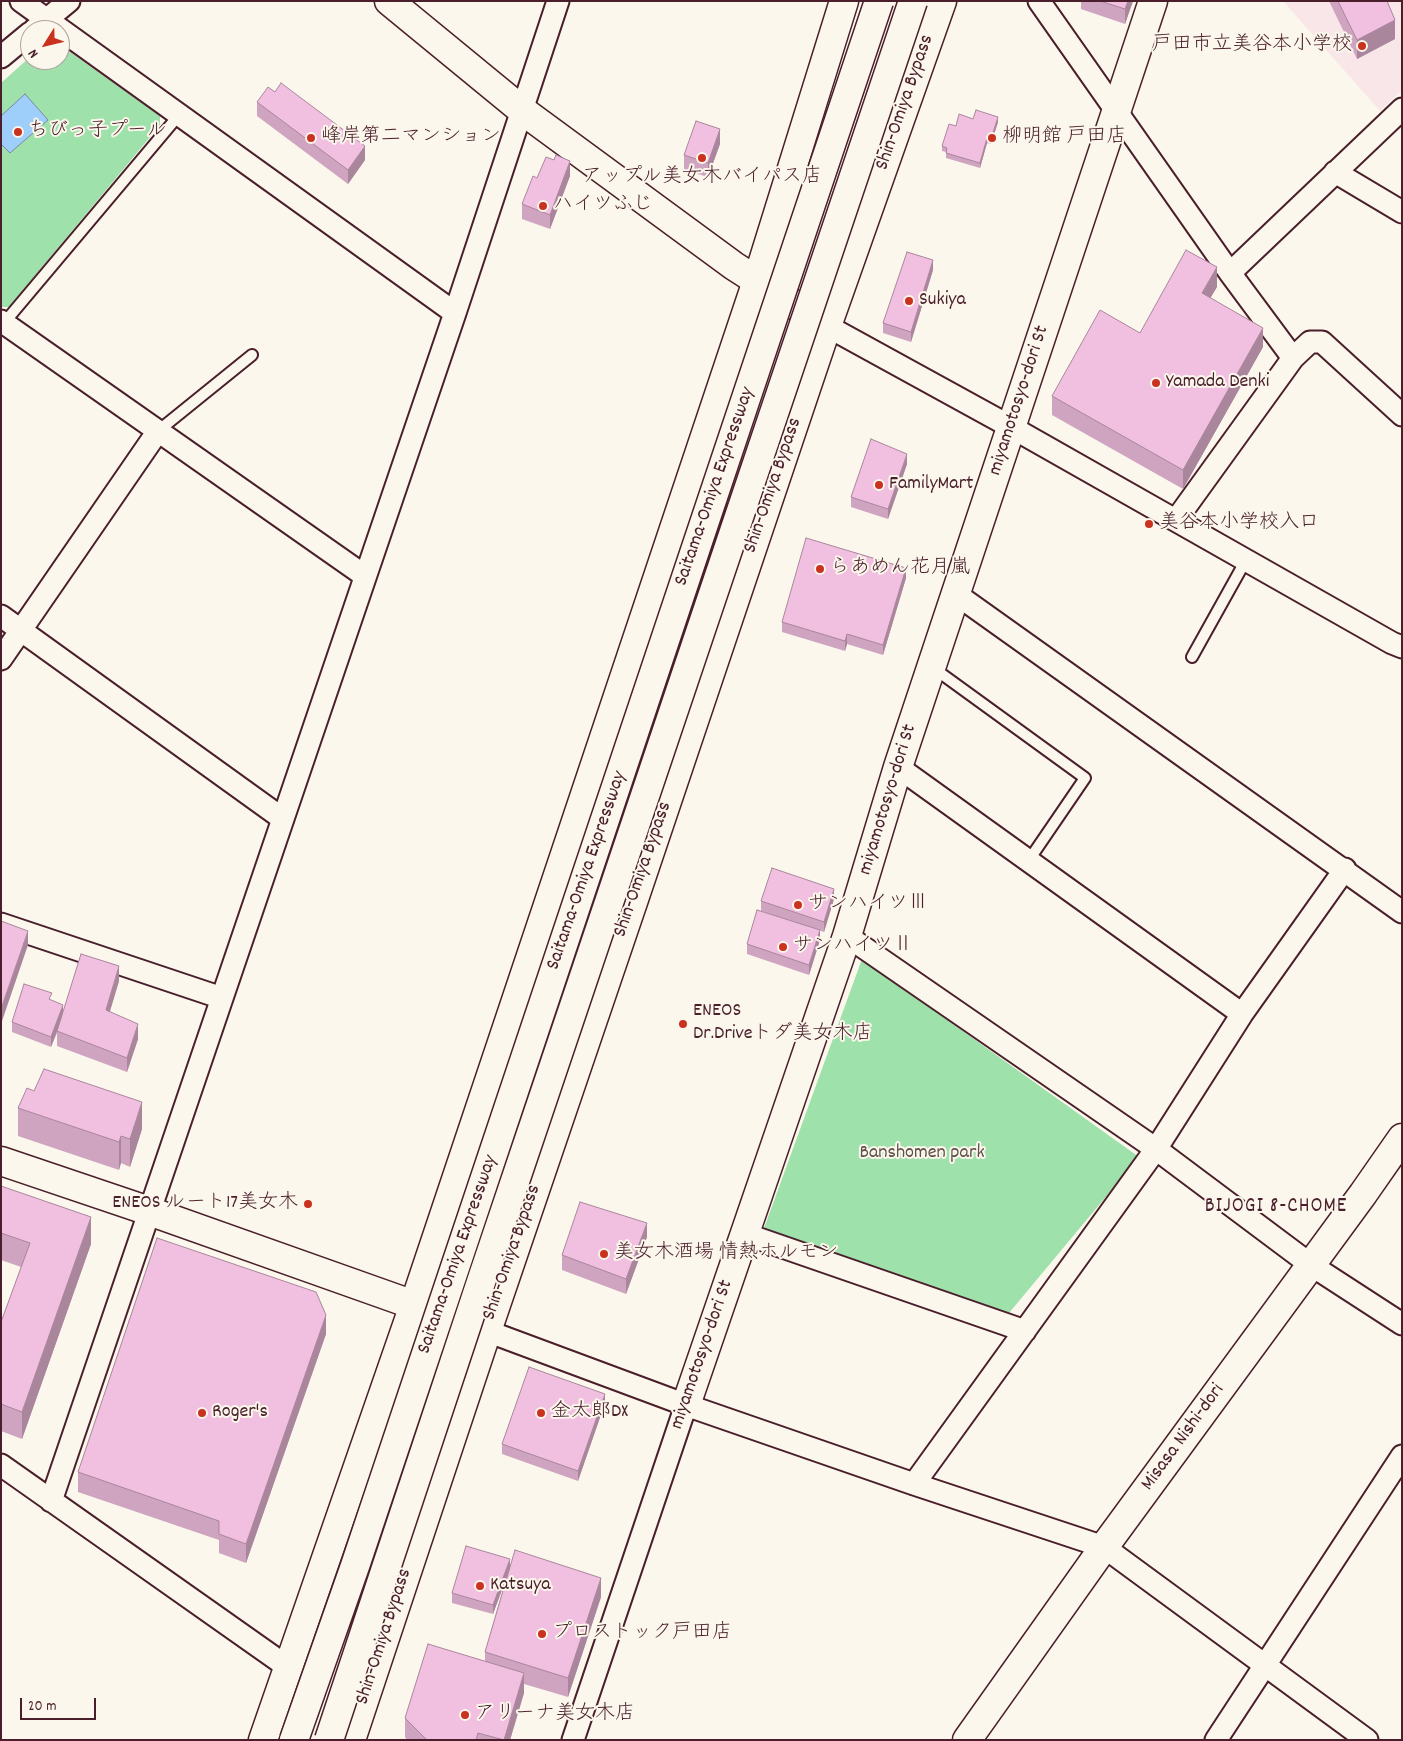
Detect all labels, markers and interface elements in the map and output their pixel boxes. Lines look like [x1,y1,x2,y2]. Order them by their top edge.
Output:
north arrow [20,20,70,70]
street label: Shin-Omiya Bypass [872,32,940,174]
place label: 戸田市立美谷本小学校 [1152,34,1352,58]
marker: 戸田市立美谷本小学校 [1356,40,1368,52]
text: N [24,45,44,62]
place label: ちびっ子プール [28,120,167,144]
marker: ちびっ子プール [12,126,24,138]
place label: 峰岸第二マンション [321,126,501,150]
place label: 柳明館 戸田店 [1002,126,1127,150]
marker: 峰岸第二マンション [305,132,317,144]
marker: 柳明館 戸田店 [986,132,998,144]
marker: アップル美女木バイパス店 [696,152,708,164]
place label: アップル美女木バイパス店 [582,166,822,190]
place label: ハイツふじ [553,194,653,218]
marker: ハイツふじ [537,200,549,212]
place label: Sukiya [919,289,966,313]
marker: Sukiya [903,295,915,307]
street label: miyamotosyo-dori St [984,323,1056,479]
place label: Yamada Denki [1166,371,1269,395]
marker: Yamada Denki [1150,377,1162,389]
street label: Saitama-Omiya Expressway [671,384,761,590]
street label: Shin-Omiya Bypass [740,415,808,557]
place label: FamilyMart [889,473,973,497]
marker: FamilyMart [873,479,885,491]
place label: 美谷本小学校入口 [1159,512,1319,536]
marker: 美谷本小学校入口 [1143,518,1155,530]
place label: らあめん花月嵐 [830,557,970,581]
marker: らあめん花月嵐 [814,563,826,575]
street label: miyamotosyo-dori St [855,722,923,878]
street label: Saitama-Omiya Expressway [543,768,633,974]
street label: Shin-Omiya Bypass [610,799,678,941]
place label: サンハイツⅢ [808,893,928,917]
marker: サンハイツⅢ [792,899,804,911]
place label: サンハイツⅡ [793,935,913,959]
marker: サンハイツⅡ [777,941,789,953]
place label: ENEOS Dr.Driveトダ美女木店 [693,1000,873,1047]
marker: ENEOS Dr.Driveトダ美女木店 [677,1018,689,1030]
park label: Banshomen park [859,1142,985,1166]
street label: Saitama-Omiya Expressway [414,1152,504,1358]
street label: Shin-Omiya Bypass [479,1182,547,1324]
place label: ENEOS ルート17美女木 [112,1192,298,1216]
district label: BIJOGI 8-CHOME [1203,1195,1349,1221]
marker: ENEOS ルート17美女木 [302,1198,314,1210]
place label: 美女木酒場 情熱ホルモン [614,1242,839,1266]
marker: 美女木酒場 情熱ホルモン [598,1248,610,1260]
street label: miyamotosyo-dori St [666,1277,740,1433]
street label: Misasa Nishi-dori [1137,1380,1231,1496]
place label: Roger's [212,1401,268,1425]
place label: 金太郎DX [551,1401,628,1425]
marker: Roger's [196,1407,208,1419]
marker: 金太郎DX [535,1407,547,1419]
street label: Shin-Omiya Bypass [352,1566,418,1708]
place label: Katsuya [490,1574,551,1598]
marker: Katsuya [474,1580,486,1592]
place label: プロストック戸田店 [552,1622,732,1646]
marker: プロストック戸田店 [536,1628,548,1640]
scale bar [22,1688,99,1720]
text: 20 m [28,1696,56,1718]
place label: アリーナ美女木店 [475,1703,635,1727]
marker: アリーナ美女木店 [459,1709,471,1721]

